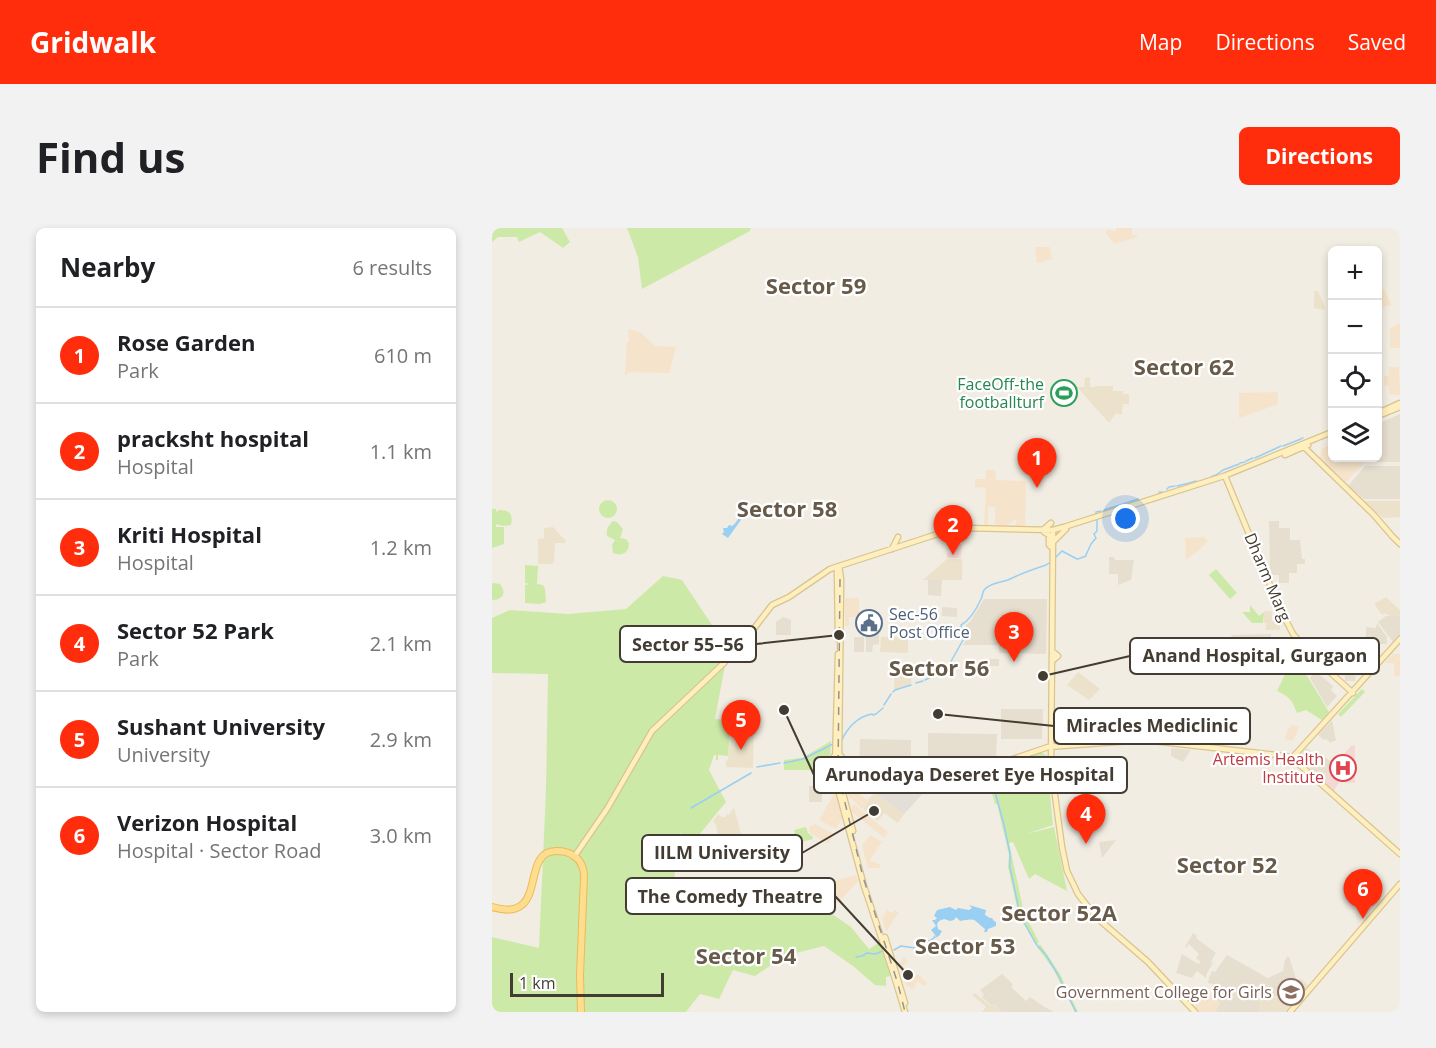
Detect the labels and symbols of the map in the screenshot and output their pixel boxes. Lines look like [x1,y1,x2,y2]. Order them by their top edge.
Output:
district label: Sector 59 [766,270,866,300]
district label: Sector 62 [1134,351,1234,381]
place label: FaceOff-the footballturf [957,373,1046,413]
sports icon: FaceOff-the footballturf [1049,378,1079,408]
pin: 1 [1018,438,1056,488]
district label: Sector 58 [737,493,837,523]
your location [1111,504,1140,533]
pin: 2 [934,506,972,555]
street label: Dharm Marg [1239,529,1297,625]
place label: Sec-56 Post Office [889,603,970,643]
public building icon: Sec-56 Post Office [854,608,884,638]
pin: 3 [994,612,1034,662]
callout: Sector 55–56 [620,626,756,662]
text: Sector 55–56 [632,632,744,656]
callout: Anand Hospital, Gurgaon [1130,638,1379,674]
text: Anand Hospital, Gurgaon [1143,643,1367,667]
district label: Sector 56 [889,652,989,682]
pin: 5 [722,700,760,750]
callout: Miracles Mediclinic [1054,708,1250,744]
text: Miracles Mediclinic [1066,713,1238,737]
place label: Artemis Health Institute [1213,748,1324,788]
hospital icon: Artemis Health Institute [1328,753,1358,783]
callout: Arunodaya Deseret Eye Hospital [814,757,1127,793]
text: Arunodaya Deseret Eye Hospital [826,762,1114,786]
pin: 4 [1066,794,1106,844]
callout: IILM University [642,835,802,871]
text: IILM University [654,840,791,864]
district label: Sector 52 [1177,849,1277,879]
pin: 6 [1344,870,1382,919]
callout: The Comedy Theatre [626,878,835,914]
text: The Comedy Theatre [637,884,823,908]
district label: Sector 52A [1001,897,1118,927]
district label: Sector 53 [915,930,1015,960]
district label: Sector 54 [696,940,797,970]
scale bar [510,970,664,998]
school or university icon: Government College for Girls [1276,977,1306,1007]
place label: Government College for Girls [1056,981,1272,1003]

